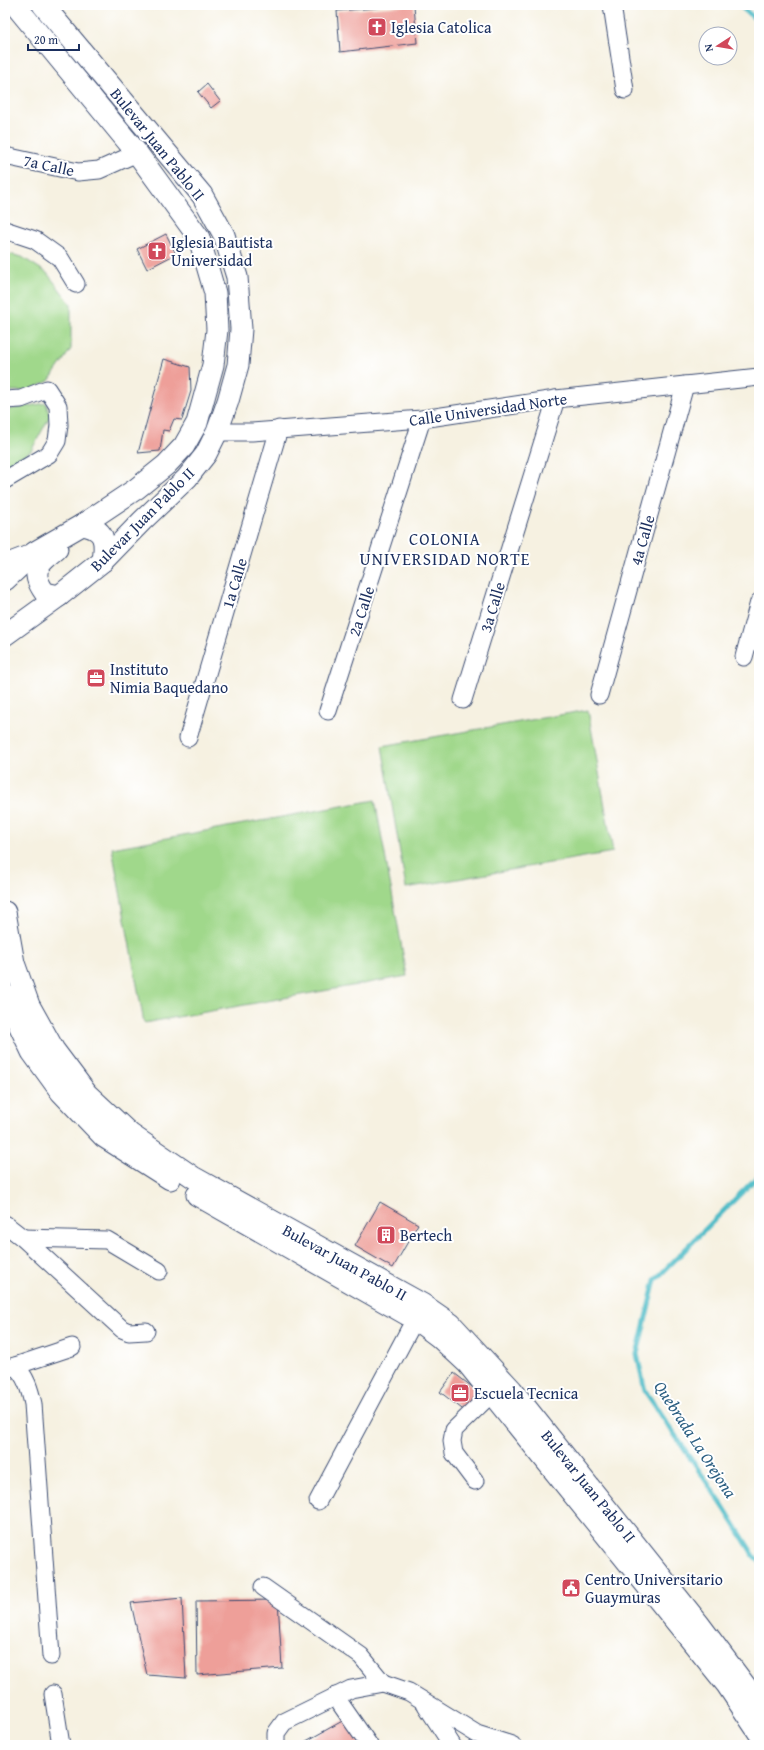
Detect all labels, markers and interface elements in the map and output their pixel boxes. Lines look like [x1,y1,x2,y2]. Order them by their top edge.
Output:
place label: Iglesia Catolica [391,15,492,39]
church icon: Iglesia Catolica [366,16,388,38]
scale bar [28,26,79,52]
north arrow [698,26,738,66]
text: 20 m [34,31,58,48]
text: N [699,42,717,53]
street label: Bulevar Juan Pablo II [105,82,211,206]
street label: 7a Calle [21,148,77,182]
place label: Iglesia Bautista Universidad [171,230,273,272]
church icon: Iglesia Bautista Universidad [146,240,168,262]
street label: Calle Universidad Norte [407,386,569,432]
street label: Bulevar Juan Pablo II [84,461,200,577]
street label: 4a Calle [623,512,661,568]
district label: COLONIA UNIVERSIDAD NORTE [360,526,530,571]
street label: 1a Calle [215,555,253,611]
street label: 3a Calle [473,579,511,635]
street label: 2a Calle [342,583,380,639]
place label: Instituto Nimia Baquedano [110,657,228,699]
office icon: Instituto Nimia Baquedano [85,667,107,689]
street label: Bulevar Juan Pablo II [278,1218,412,1306]
place label: Bertech [400,1223,452,1247]
building icon: Bertech [375,1224,397,1246]
water label: Quebrada La Orejona [649,1375,744,1503]
place label: Escuela Tecnica [474,1381,579,1405]
office icon: Escuela Tecnica [449,1382,471,1404]
street label: Bulevar Juan Pablo II [536,1424,642,1548]
place label: Centro Universitario Guaymuras [585,1567,723,1609]
public building icon: Centro Universitario Guaymuras [560,1577,582,1599]

